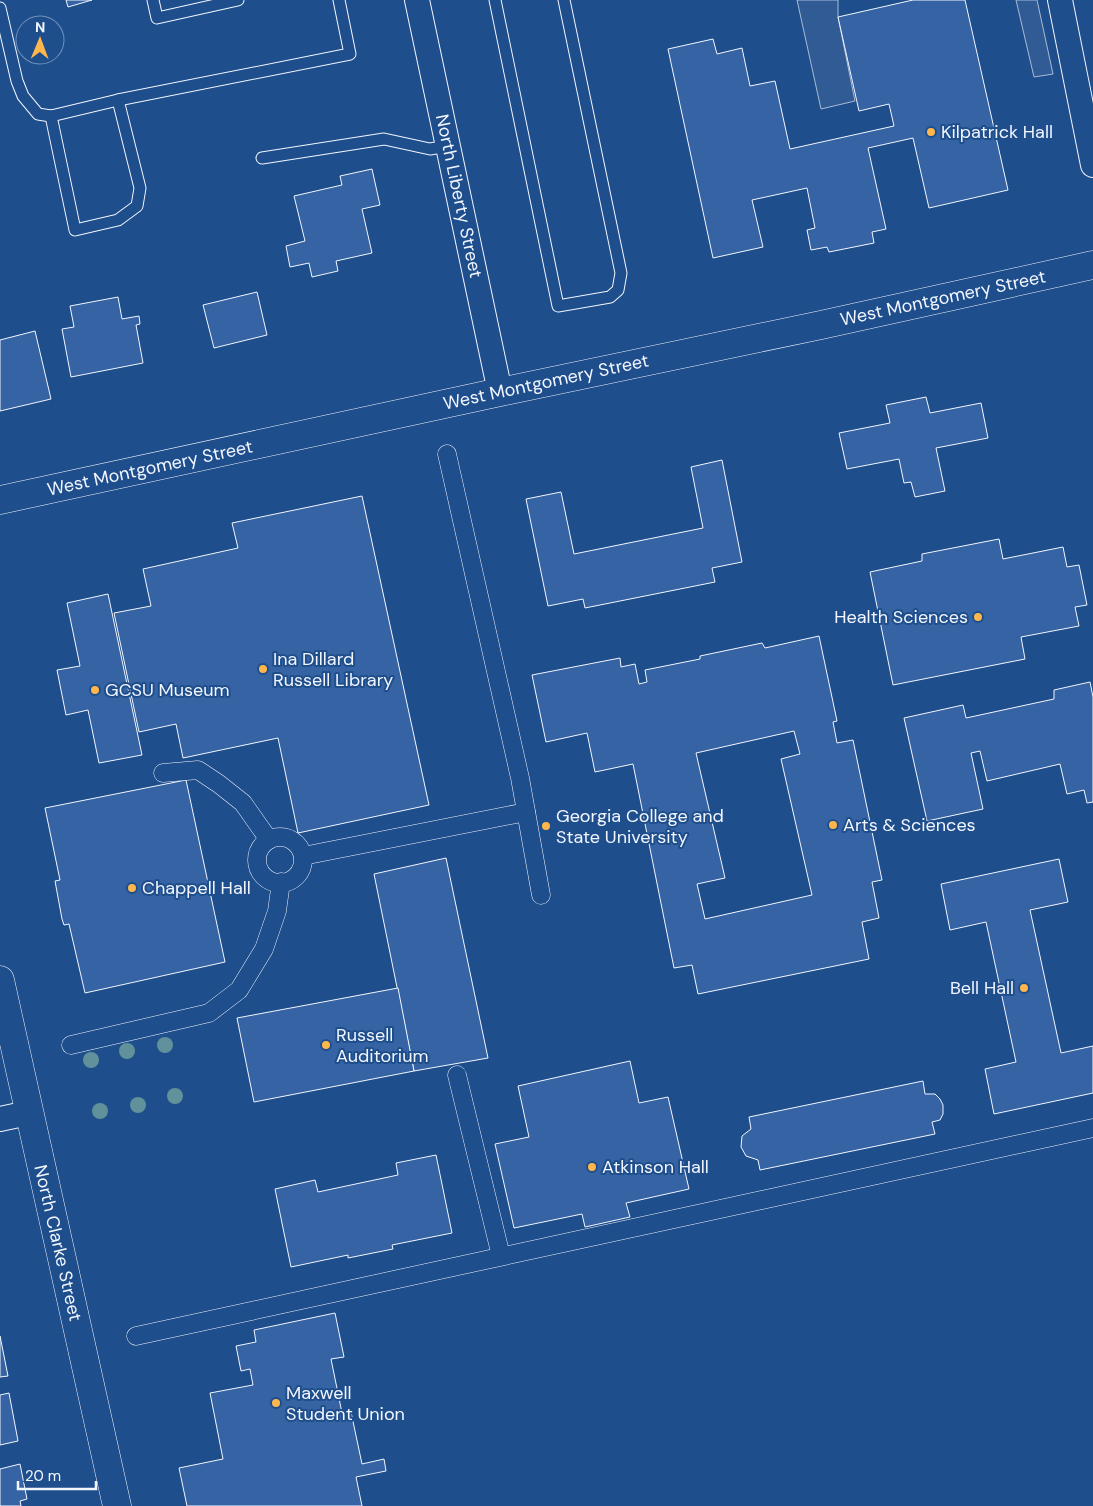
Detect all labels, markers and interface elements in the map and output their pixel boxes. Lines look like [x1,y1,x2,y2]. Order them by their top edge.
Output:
north arrow [15,15,65,65]
text: N [35,18,45,36]
street label: North Liberty Street [430,112,488,280]
place label: Kilpatrick Hall [941,120,1053,144]
marker: Kilpatrick Hall [925,126,937,138]
street label: West Montgomery Street [838,264,1048,332]
street label: West Montgomery Street [441,348,651,416]
street label: West Montgomery Street [45,434,255,502]
place label: Health Sciences [834,605,968,629]
marker: Health Sciences [972,611,984,623]
place label: Ina Dillard Russell Library [273,647,393,692]
marker: Ina Dillard Russell Library [257,663,269,675]
place label: GCSU Museum [105,678,230,702]
marker: GCSU Museum [89,684,101,696]
place label: Georgia College and State University [556,804,724,849]
place label: Arts & Sciences [843,813,976,837]
marker: Arts & Sciences [827,819,839,831]
marker: Georgia College and State University [540,820,552,832]
place label: Chappell Hall [142,876,251,900]
marker: Chappell Hall [126,882,138,894]
place label: Bell Hall [950,976,1014,1000]
marker: Bell Hall [1018,982,1030,994]
place label: Russell Auditorium [336,1023,428,1068]
marker: Russell Auditorium [320,1039,332,1051]
place label: Atkinson Hall [602,1155,709,1179]
marker: Atkinson Hall [586,1161,598,1173]
street label: North Clarke Street [28,1162,88,1324]
place label: Maxwell Student Union [286,1381,405,1426]
marker: Maxwell Student Union [270,1397,282,1409]
scale bar [18,1458,95,1490]
text: 20 m [25,1466,61,1486]

